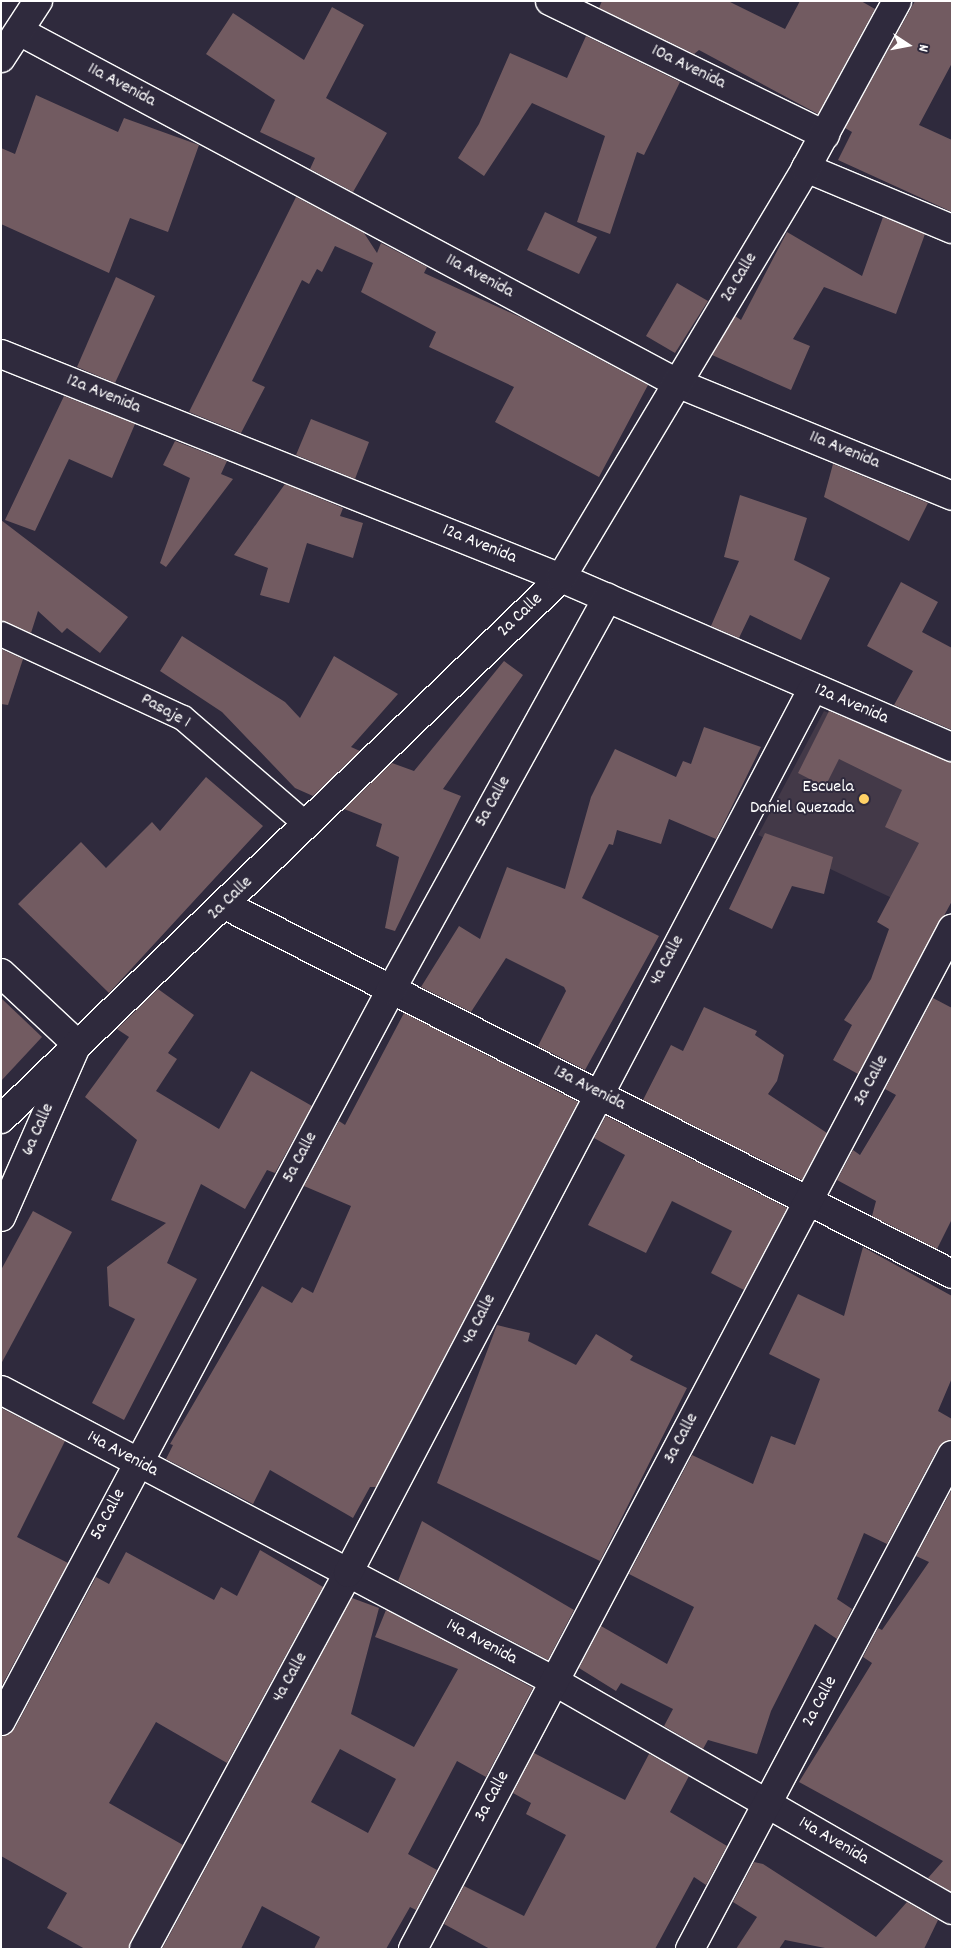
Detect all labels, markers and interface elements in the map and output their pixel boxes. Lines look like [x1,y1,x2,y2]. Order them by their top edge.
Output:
north arrow [883,20,933,70]
street label: 10a Avenida [647,41,729,95]
text: N [912,43,933,53]
street label: 11a Avenida [83,59,159,113]
street label: 2a Calle [717,249,763,307]
street label: 11a Avenida [441,250,517,304]
street label: 12a Avenida [63,370,143,420]
street label: 11a Avenida [806,427,882,475]
street label: 12a Avenida [439,520,519,570]
street label: 2a Calle [494,589,548,643]
street label: 12a Avenida [811,680,891,730]
street label: Pasaje 1 [136,690,194,734]
street label: 5a Calle [471,773,517,831]
place label: Escuela Daniel Quezada [750,778,854,821]
marker: Escuela Daniel Quezada [858,793,870,805]
street label: 2a Calle [204,872,258,926]
street label: 4a Calle [646,932,690,990]
street label: 3a Calle [850,1052,894,1110]
street label: 13a Avenida [549,1062,629,1116]
street label: 6a Calle [18,1100,60,1160]
street label: 5a Calle [279,1129,323,1187]
street label: 4a Calle [458,1291,502,1349]
street label: 3a Calle [660,1410,704,1468]
street label: 14a Avenida [83,1427,161,1483]
street label: 5a Calle [87,1486,131,1544]
street label: 14a Avenida [442,1615,520,1671]
street label: 4a Calle [268,1649,314,1707]
street label: 2a Calle [799,1673,843,1731]
street label: 3a Calle [471,1768,515,1826]
street label: 14a Avenida [794,1813,872,1871]

